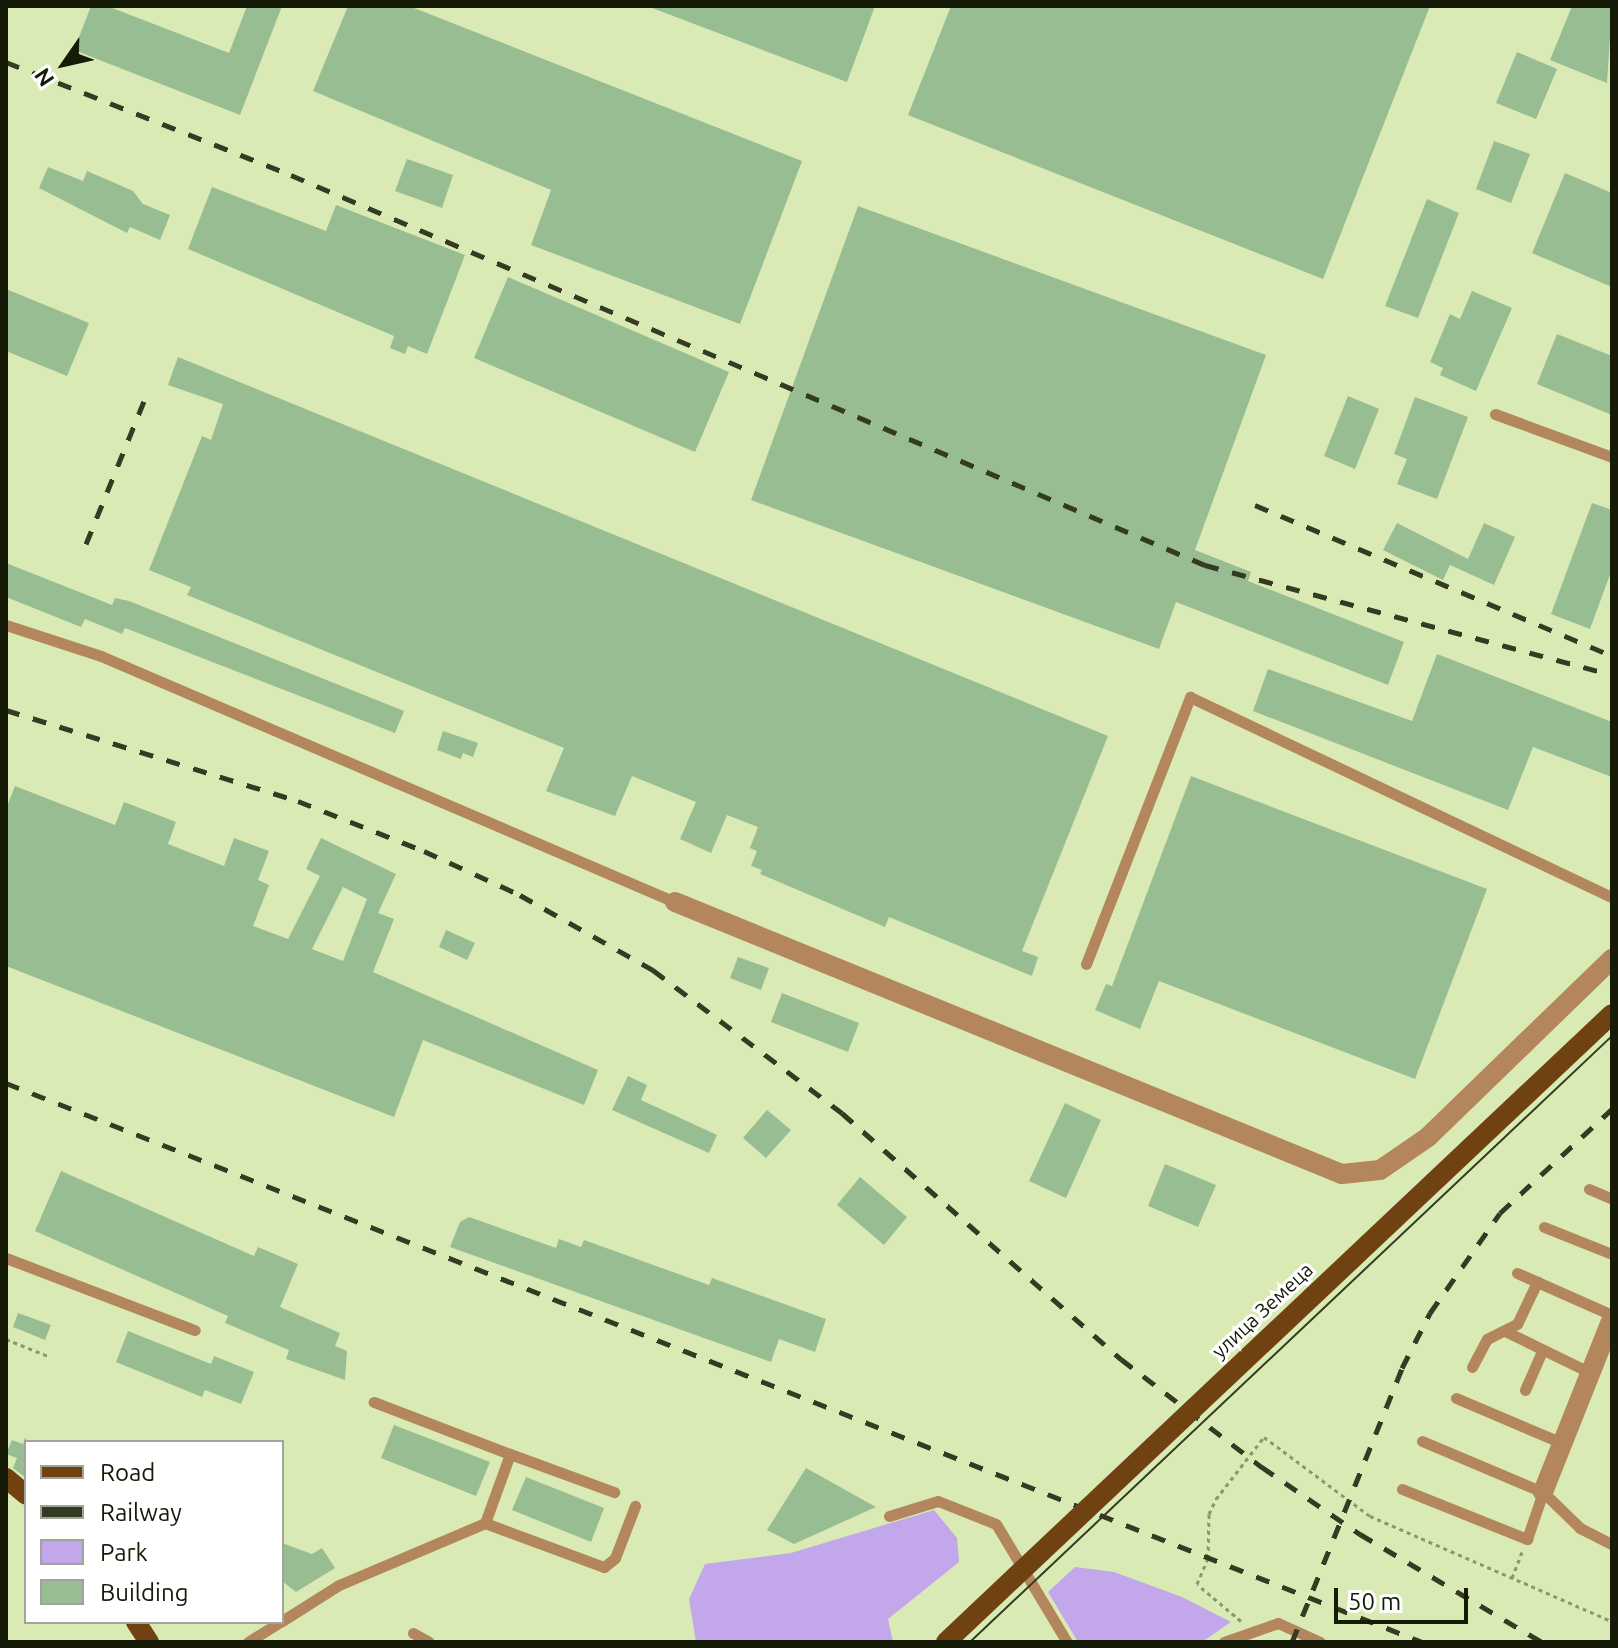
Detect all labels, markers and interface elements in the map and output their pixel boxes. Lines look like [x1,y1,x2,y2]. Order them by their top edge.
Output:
north arrow [24,24,104,104]
text: N [29,64,59,92]
street label: улица Земеца [1207,1257,1317,1363]
legend [24,1440,284,1624]
text: Road [100,1459,155,1486]
text: Railway [100,1499,182,1526]
text: Park [100,1539,148,1566]
scale bar [1338,1572,1472,1622]
text: Building [100,1579,188,1606]
text: 50 m [1348,1588,1401,1615]

